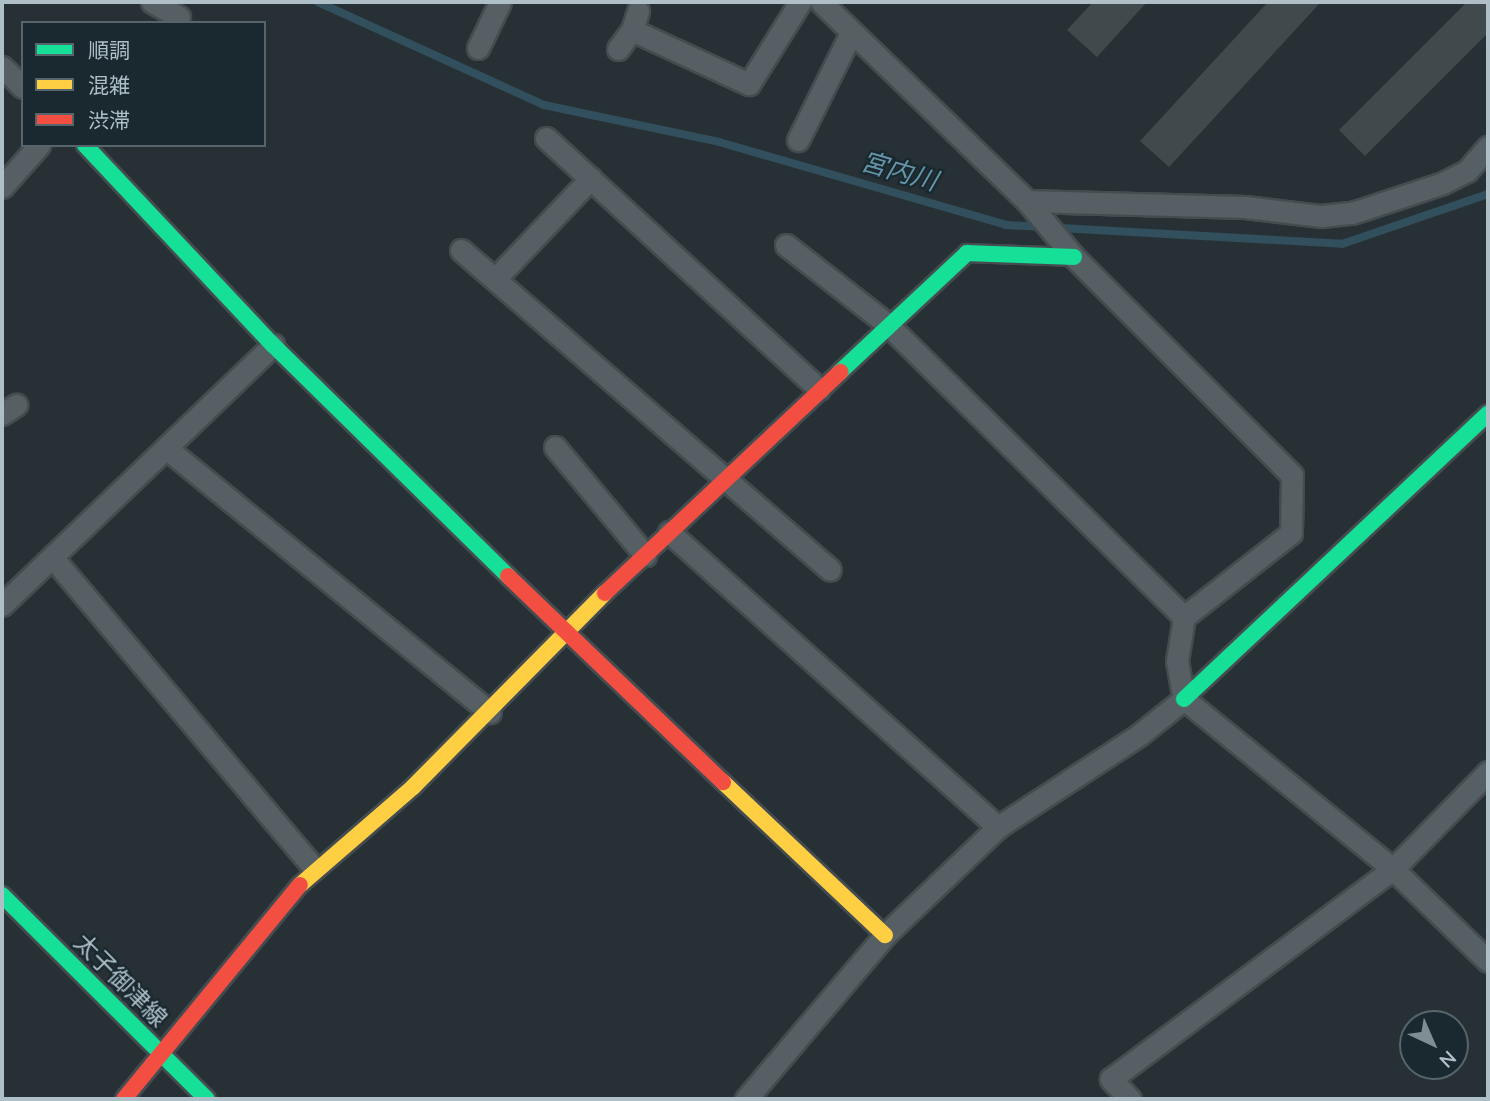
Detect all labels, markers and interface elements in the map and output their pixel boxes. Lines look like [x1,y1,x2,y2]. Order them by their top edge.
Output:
legend [21,21,266,147]
text: 順調 [88,37,130,65]
text: 混雑 [88,72,130,100]
text: 渋滞 [88,107,130,135]
water label: 宮内川 [857,146,941,198]
street label: 太子御津線 [67,928,173,1034]
north arrow [1399,1010,1469,1080]
text: N [1433,1044,1461,1073]

